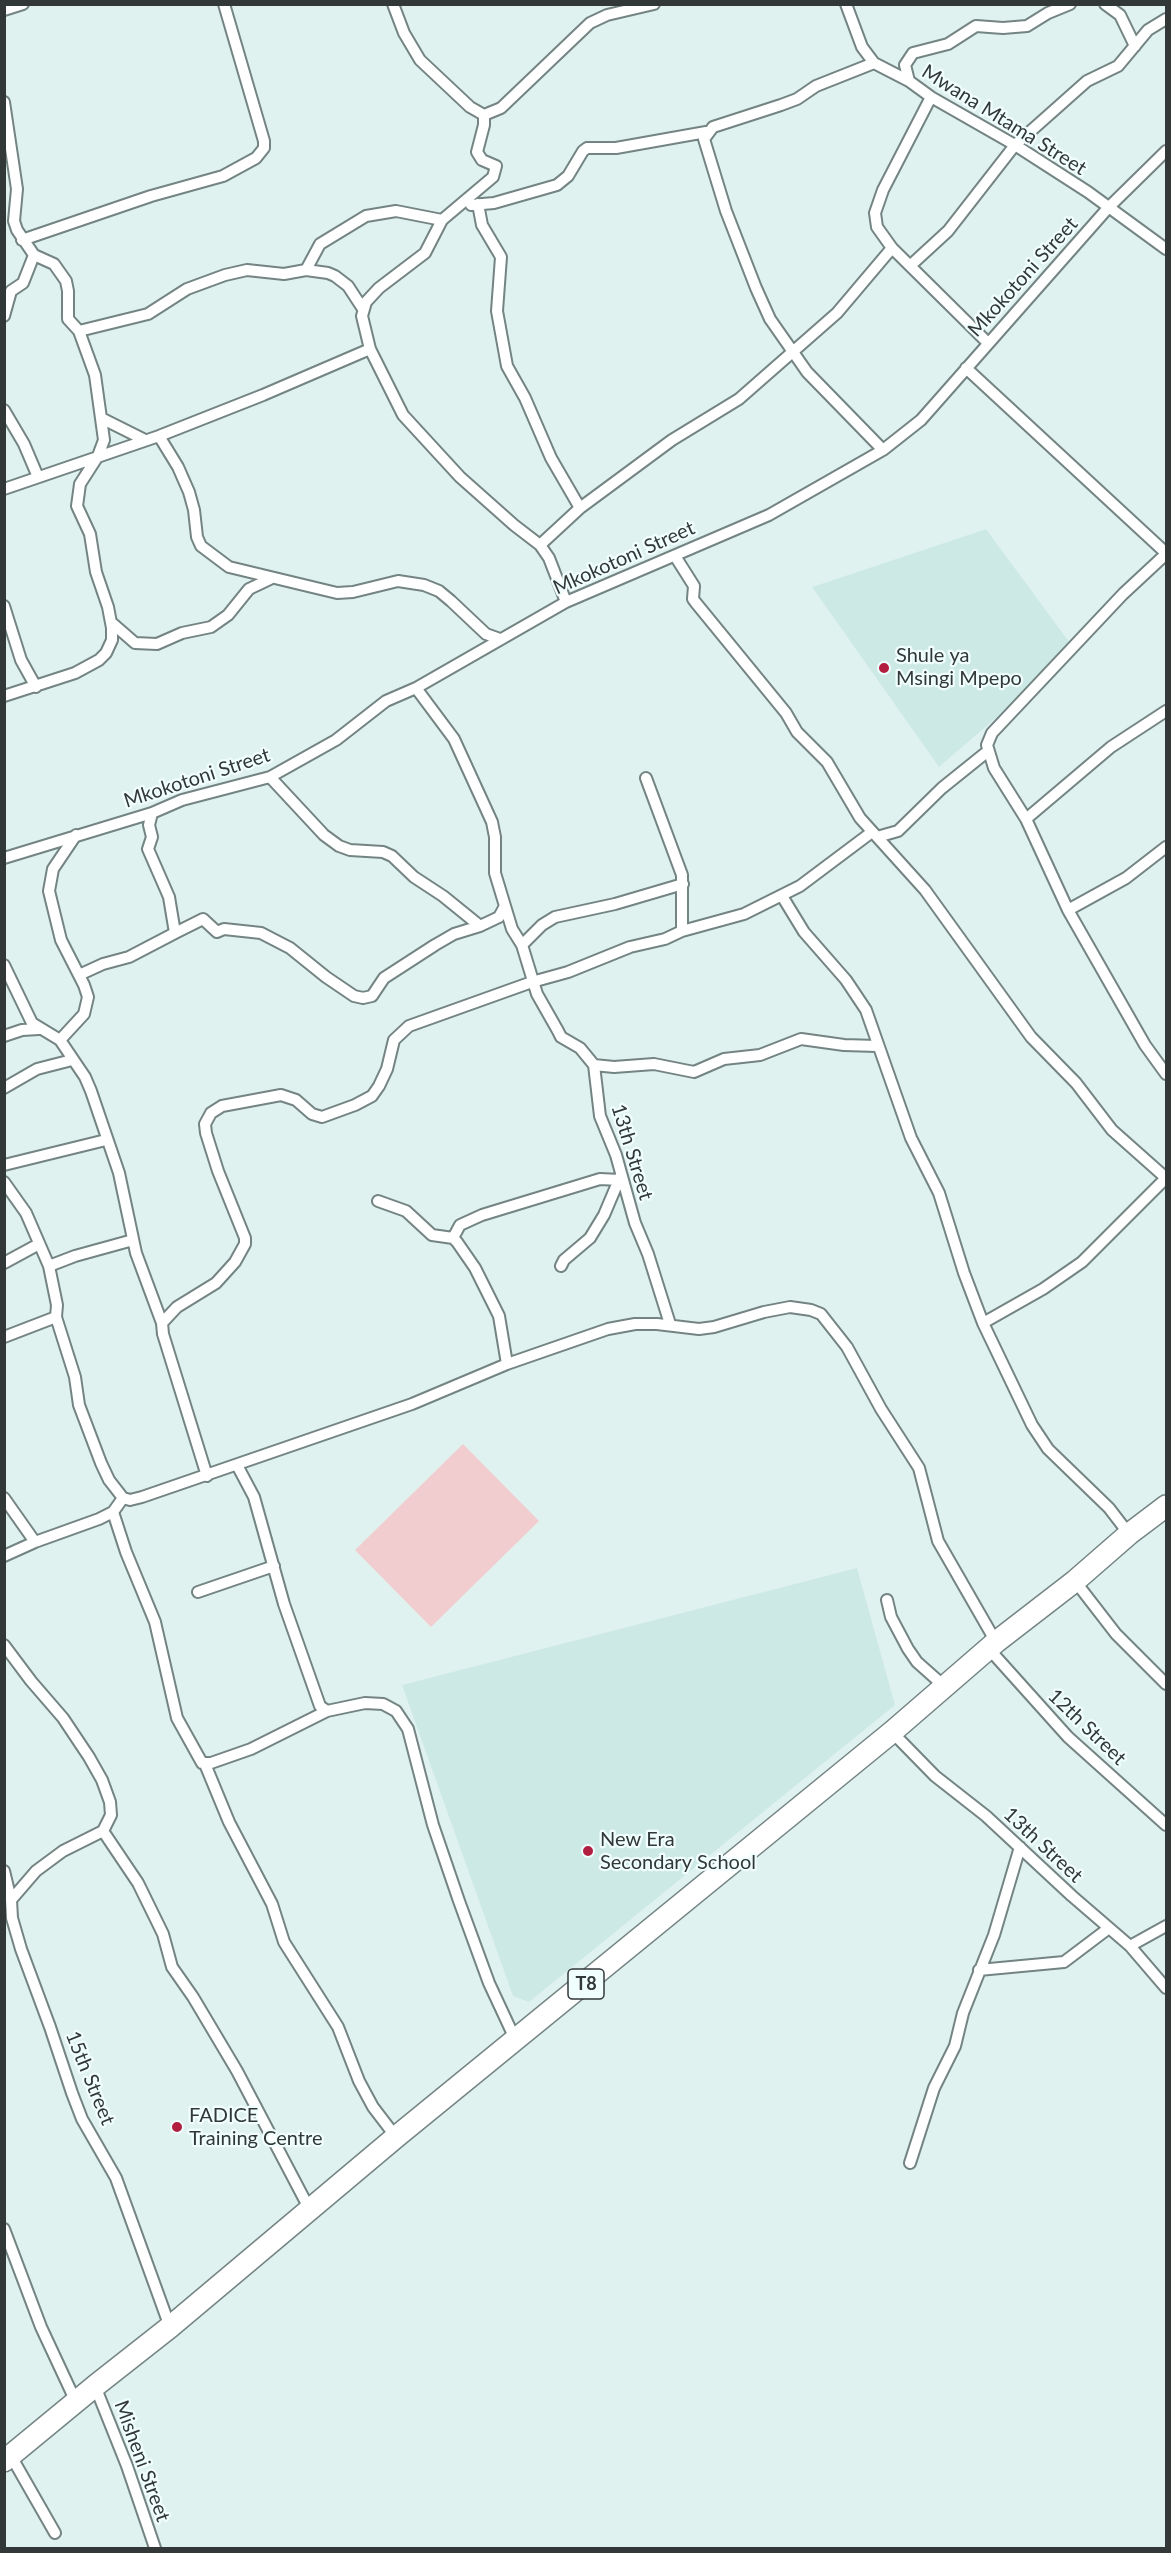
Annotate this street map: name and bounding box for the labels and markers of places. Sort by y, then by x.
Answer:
place label: Shule ya Msingi Mpepo [896,644,1022,691]
marker: Shule ya Msingi Mpepo [877,661,891,675]
place label: New Era Secondary School [600,1828,756,1875]
marker: New Era Secondary School [581,1844,595,1858]
place label: FADICE Training Centre [189,2104,322,2151]
marker: FADICE Training Centre [170,2120,184,2134]

